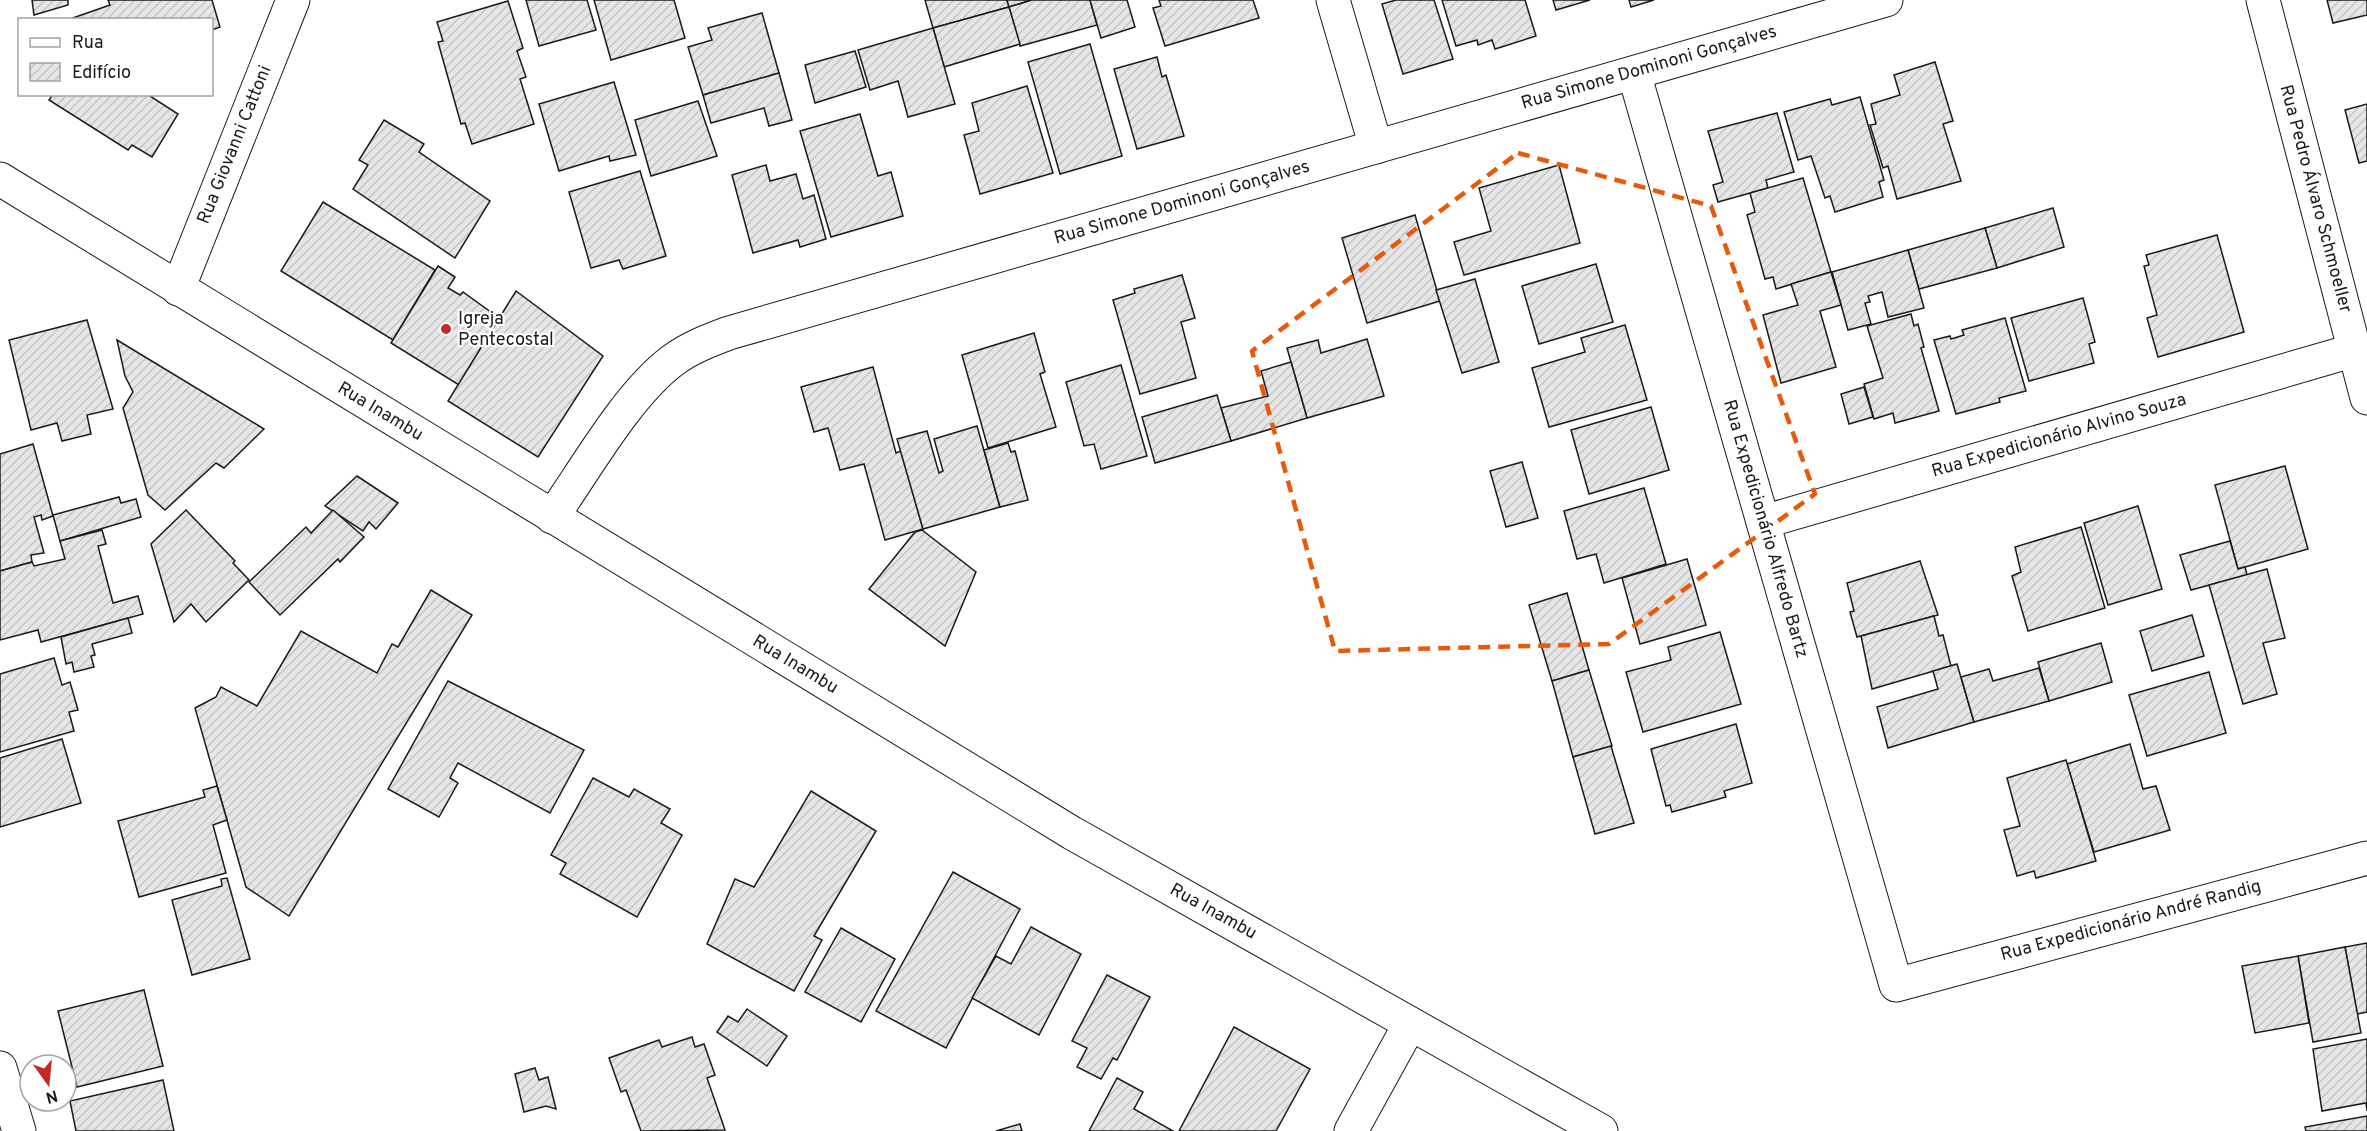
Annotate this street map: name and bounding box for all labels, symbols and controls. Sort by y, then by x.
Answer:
legend [18,18,213,96]
street label: Rua Simone Dominoni Gonçalves [1519,20,1779,116]
text: Rua [72,32,103,55]
text: Edifício [72,62,131,85]
street label: Rua Giovanni Cattoni [193,62,277,228]
street label: Rua Pedro Álvaro Schmoeller [2273,82,2358,316]
street label: Rua Simone Dominoni Gonçalves [1052,155,1312,251]
place label: Igreja Pentecostal [458,308,554,352]
marker: Igreja Pentecostal [439,322,453,336]
street label: Rua Inambu [333,377,427,447]
street label: Rua Expedicionário Alvino Souza [1929,389,2189,483]
street label: Rua Expedicionário Alfredo Bartz [1717,397,1813,661]
street label: Rua Inambu [748,630,842,700]
street label: Rua Expedicionário André Randig [1998,875,2264,967]
street label: Rua Inambu [1165,879,1261,945]
north arrow [18,1053,78,1113]
text: N [43,1084,60,1107]

